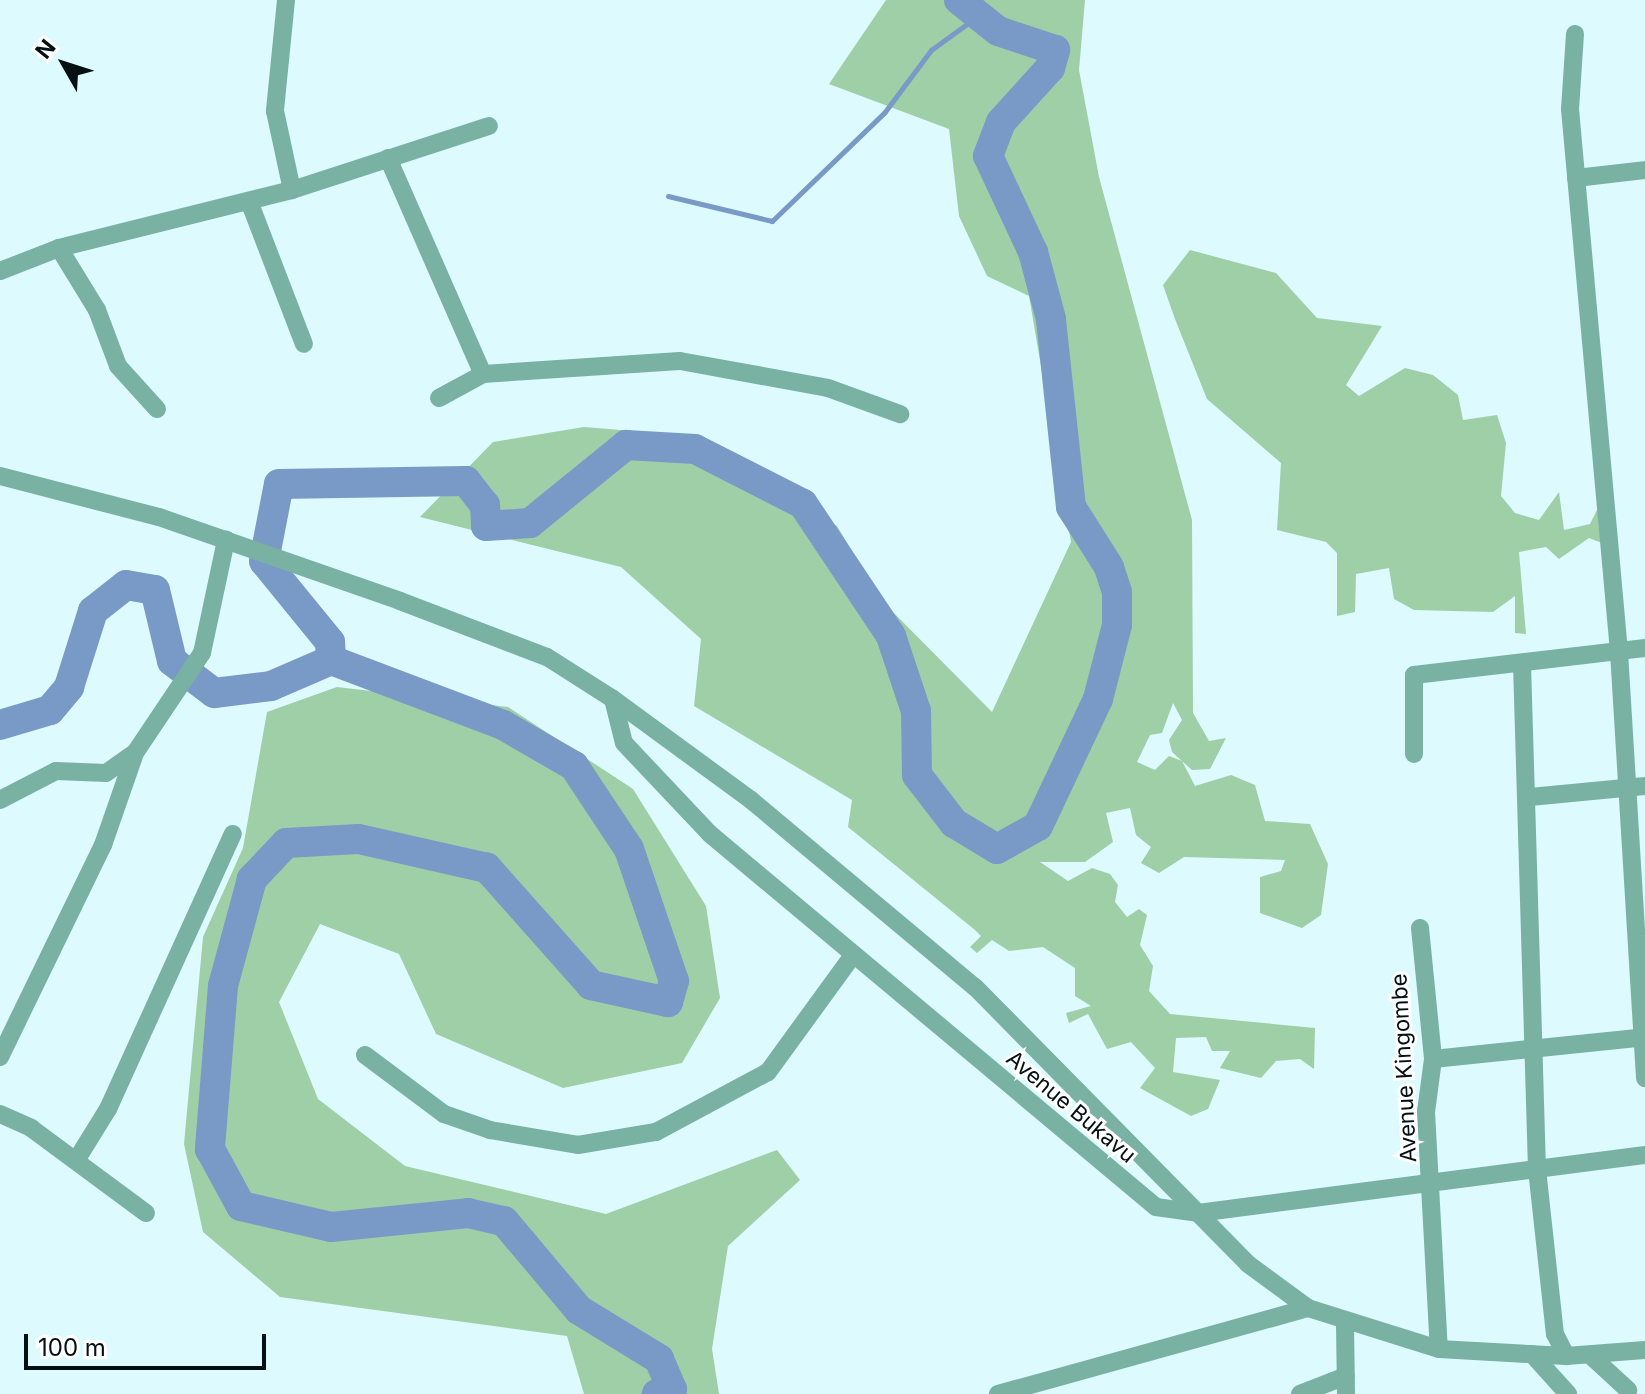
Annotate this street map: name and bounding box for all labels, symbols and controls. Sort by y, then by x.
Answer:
north arrow [24,24,104,104]
text: N [30,34,61,64]
street label: Avenue Kingombe [1386,973,1422,1163]
street label: Avenue Bukavu [1001,1045,1141,1169]
scale bar [28,1318,270,1368]
text: 100 m [38,1333,106,1362]

